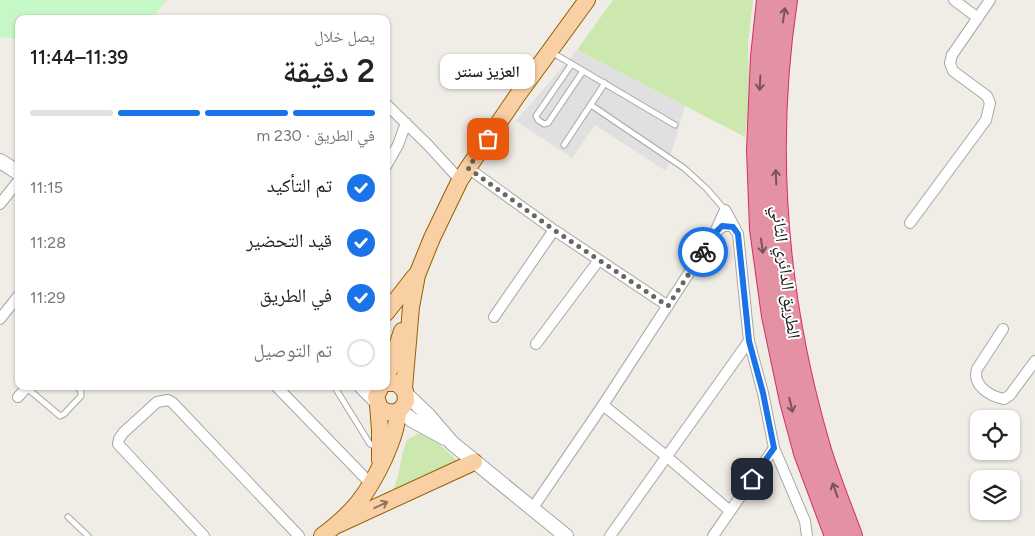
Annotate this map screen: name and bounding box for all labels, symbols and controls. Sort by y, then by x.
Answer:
one-way arrow [780,8,790,24]
text: يصل خلال [314,27,375,46]
text: 11:39–11:44 [30,46,128,69]
text: 2 دقيقة [283,52,375,90]
callout: العزيز سنتر [440,54,536,89]
text: العزيز سنتر [455,62,520,81]
one-way arrow [755,75,764,91]
pin [467,118,509,160]
icon: bag [474,125,502,153]
text: في الطريق · 230 m [256,126,375,145]
one-way arrow [771,169,781,186]
text: تم التأكيد [267,174,332,197]
icon: check [347,174,375,202]
text: 11:15 [30,178,63,197]
street label: الطريق الدائري الثاني [763,204,805,340]
courier [678,227,728,277]
text: قيد التحضير [246,229,332,252]
icon: check [347,229,375,257]
text: 11:28 [30,233,66,252]
one-way arrow [758,237,768,253]
icon: bike [689,238,717,266]
text: في الطريق [259,284,332,307]
icon: check [347,284,375,312]
text: 11:29 [30,288,65,307]
text: تم التوصيل [253,339,332,362]
one-way arrow [787,397,796,413]
map controls [970,410,1020,520]
button: locate [970,410,1020,460]
pin [731,458,773,500]
icon: home [738,465,766,493]
button: layers [970,470,1020,520]
one-way arrow [830,483,839,498]
one-way arrow [373,499,388,509]

